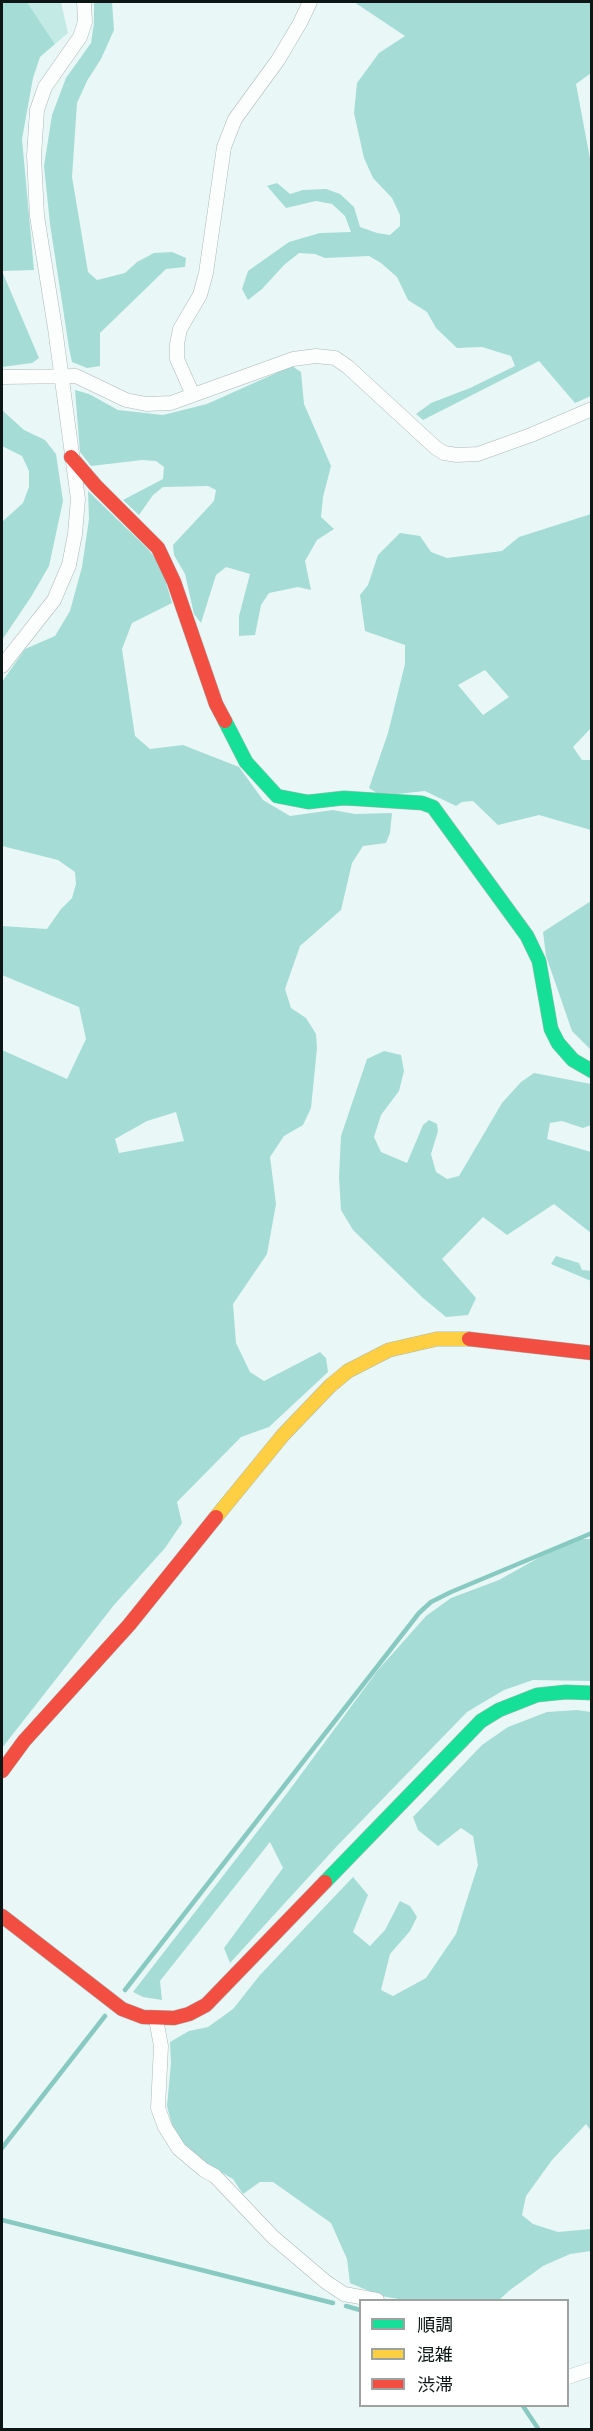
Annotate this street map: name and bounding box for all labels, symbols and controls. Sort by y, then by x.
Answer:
legend [359,2299,569,2407]
text: 順調 [417,2313,453,2338]
text: 混雑 [417,2343,453,2368]
text: 渋滞 [417,2373,453,2398]

